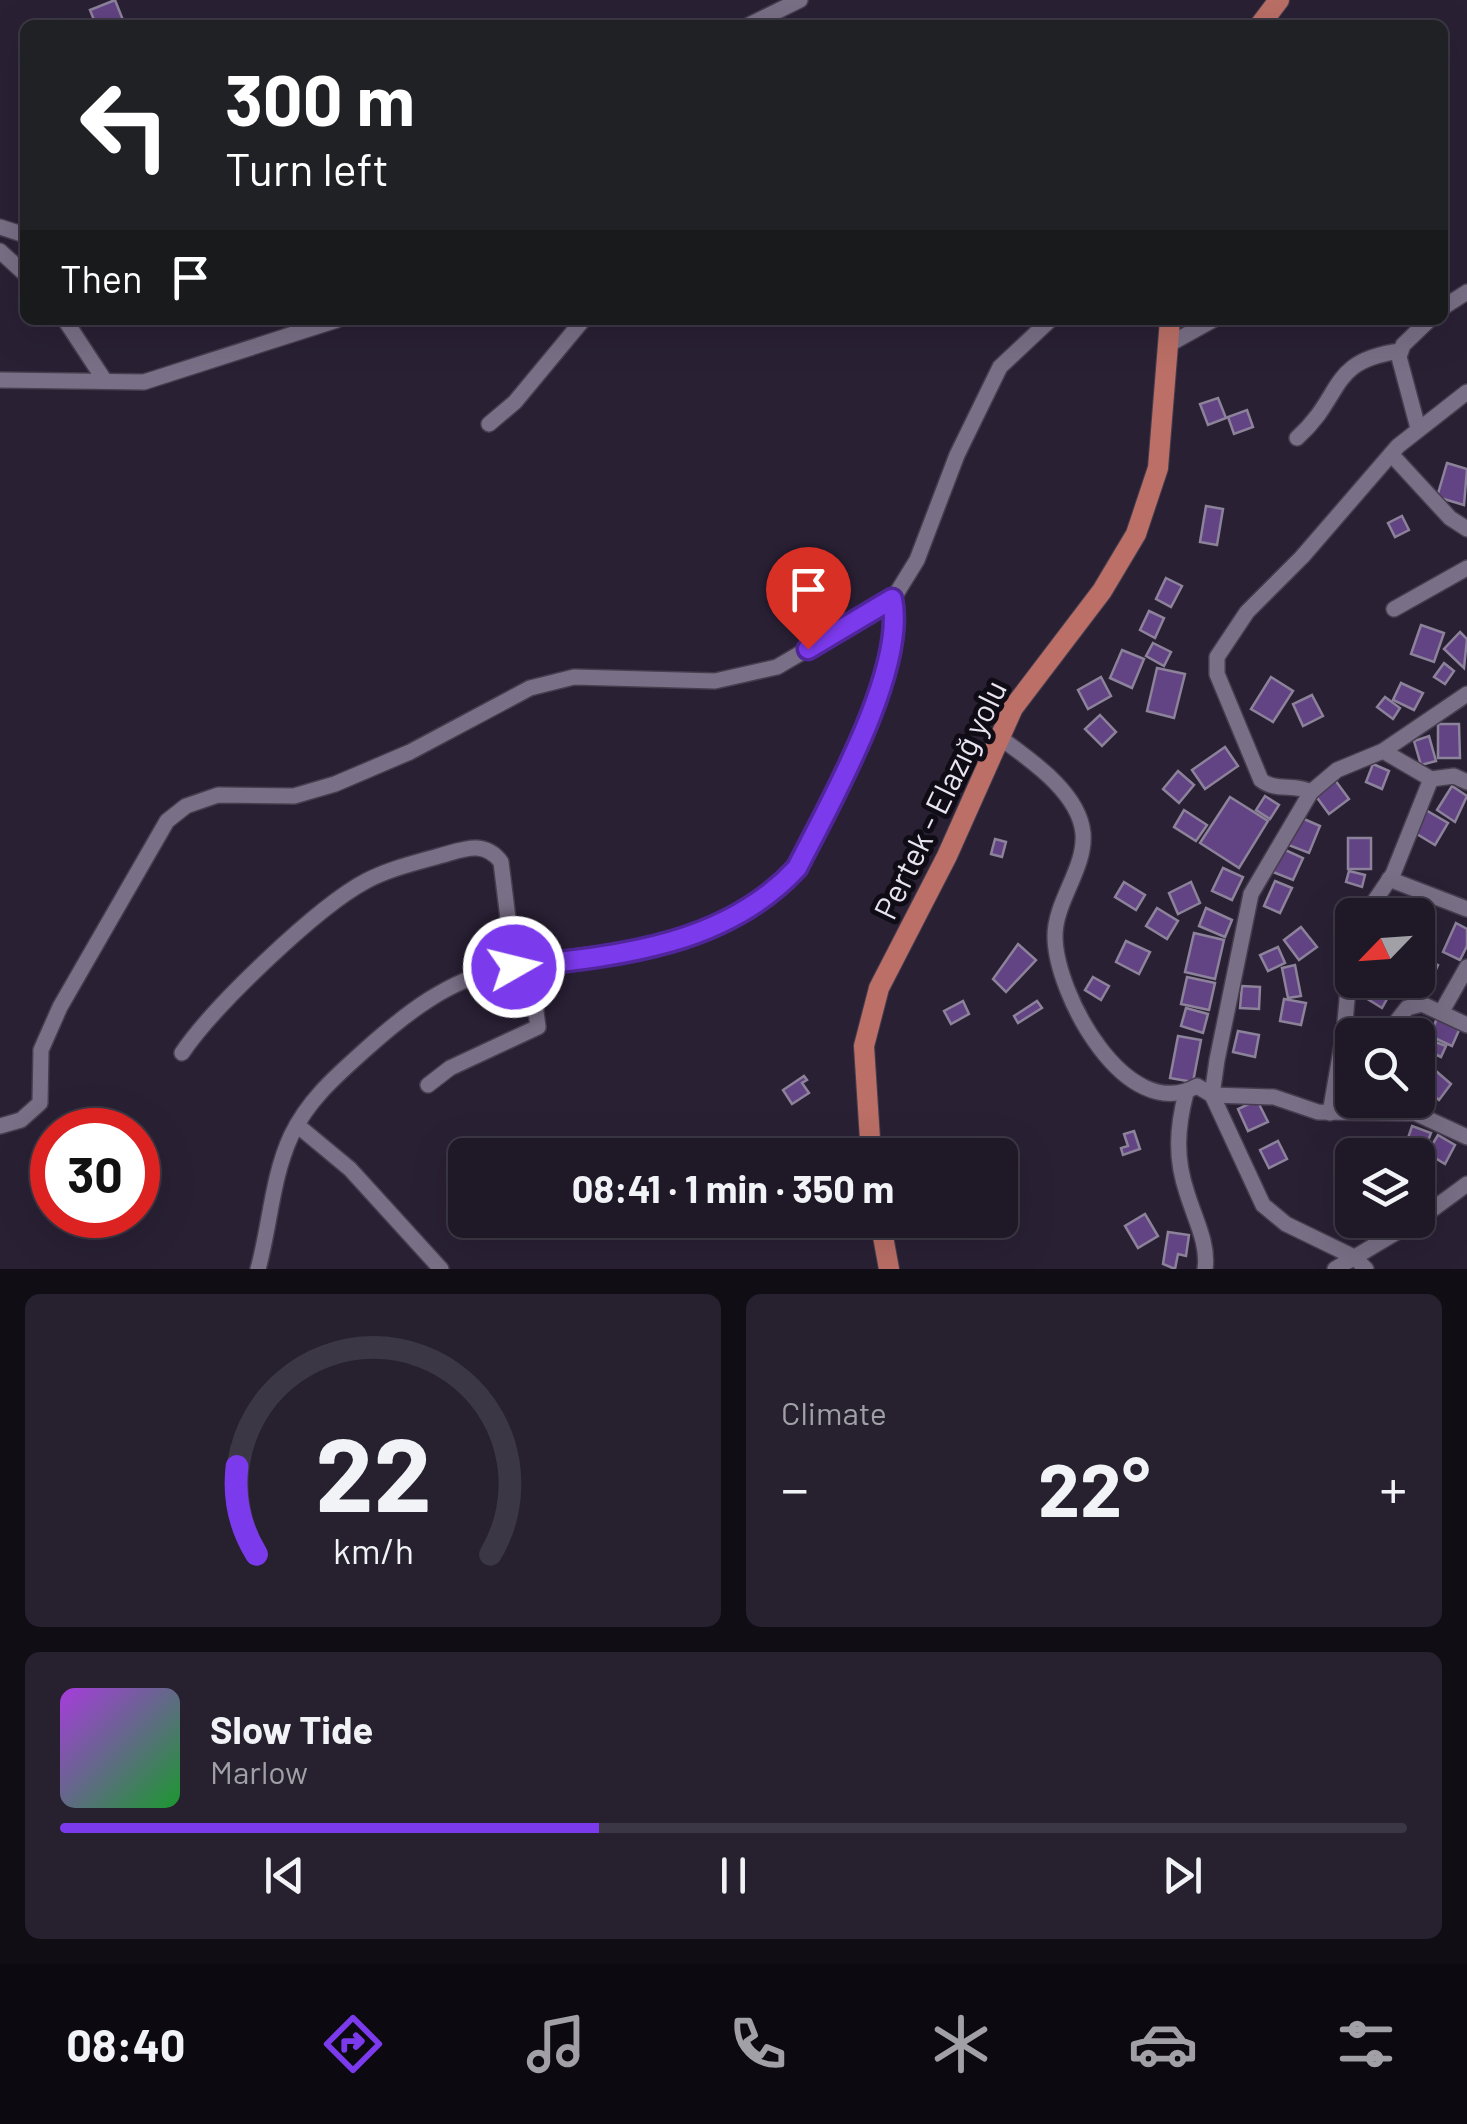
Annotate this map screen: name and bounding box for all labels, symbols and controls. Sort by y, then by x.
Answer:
text: 300 m [225,56,415,140]
icon: left [60,60,190,190]
text: Turn left [225,141,389,195]
icon: arrive [163,250,218,305]
text: Then [60,255,143,301]
pin [766,547,851,650]
icon: arrive [781,562,836,617]
street label: Pertek - Elazığ yolu [865,673,1013,925]
north arrow [1335,898,1435,998]
map controls [1335,898,1435,1238]
position arrow [462,915,566,1019]
button: search [1335,1018,1435,1118]
speed limit sign: 30 [30,1108,160,1238]
button: layers [1335,1138,1435,1238]
text: 08:41 · 1 min · 350 m [572,1165,894,1211]
text: Climate [781,1393,887,1431]
text: 22 [315,1408,431,1533]
text: 22° [1038,1442,1150,1532]
text: − [781,1454,809,1520]
text: + [1379,1454,1407,1520]
text: km/h [333,1528,413,1571]
text: Slow Tide [210,1706,373,1752]
text: Marlow [210,1752,308,1790]
icon: previous [257,1848,312,1903]
icon: pause [706,1848,761,1903]
icon: next [1155,1848,1210,1903]
icon: directions [318,2009,388,2079]
icon: music [521,2009,591,2079]
icon: phone [723,2009,793,2079]
icon: climate [926,2009,996,2079]
icon: car [1128,2009,1198,2079]
icon: filters [1331,2009,1401,2079]
text: 08:40 [66,2017,186,2071]

